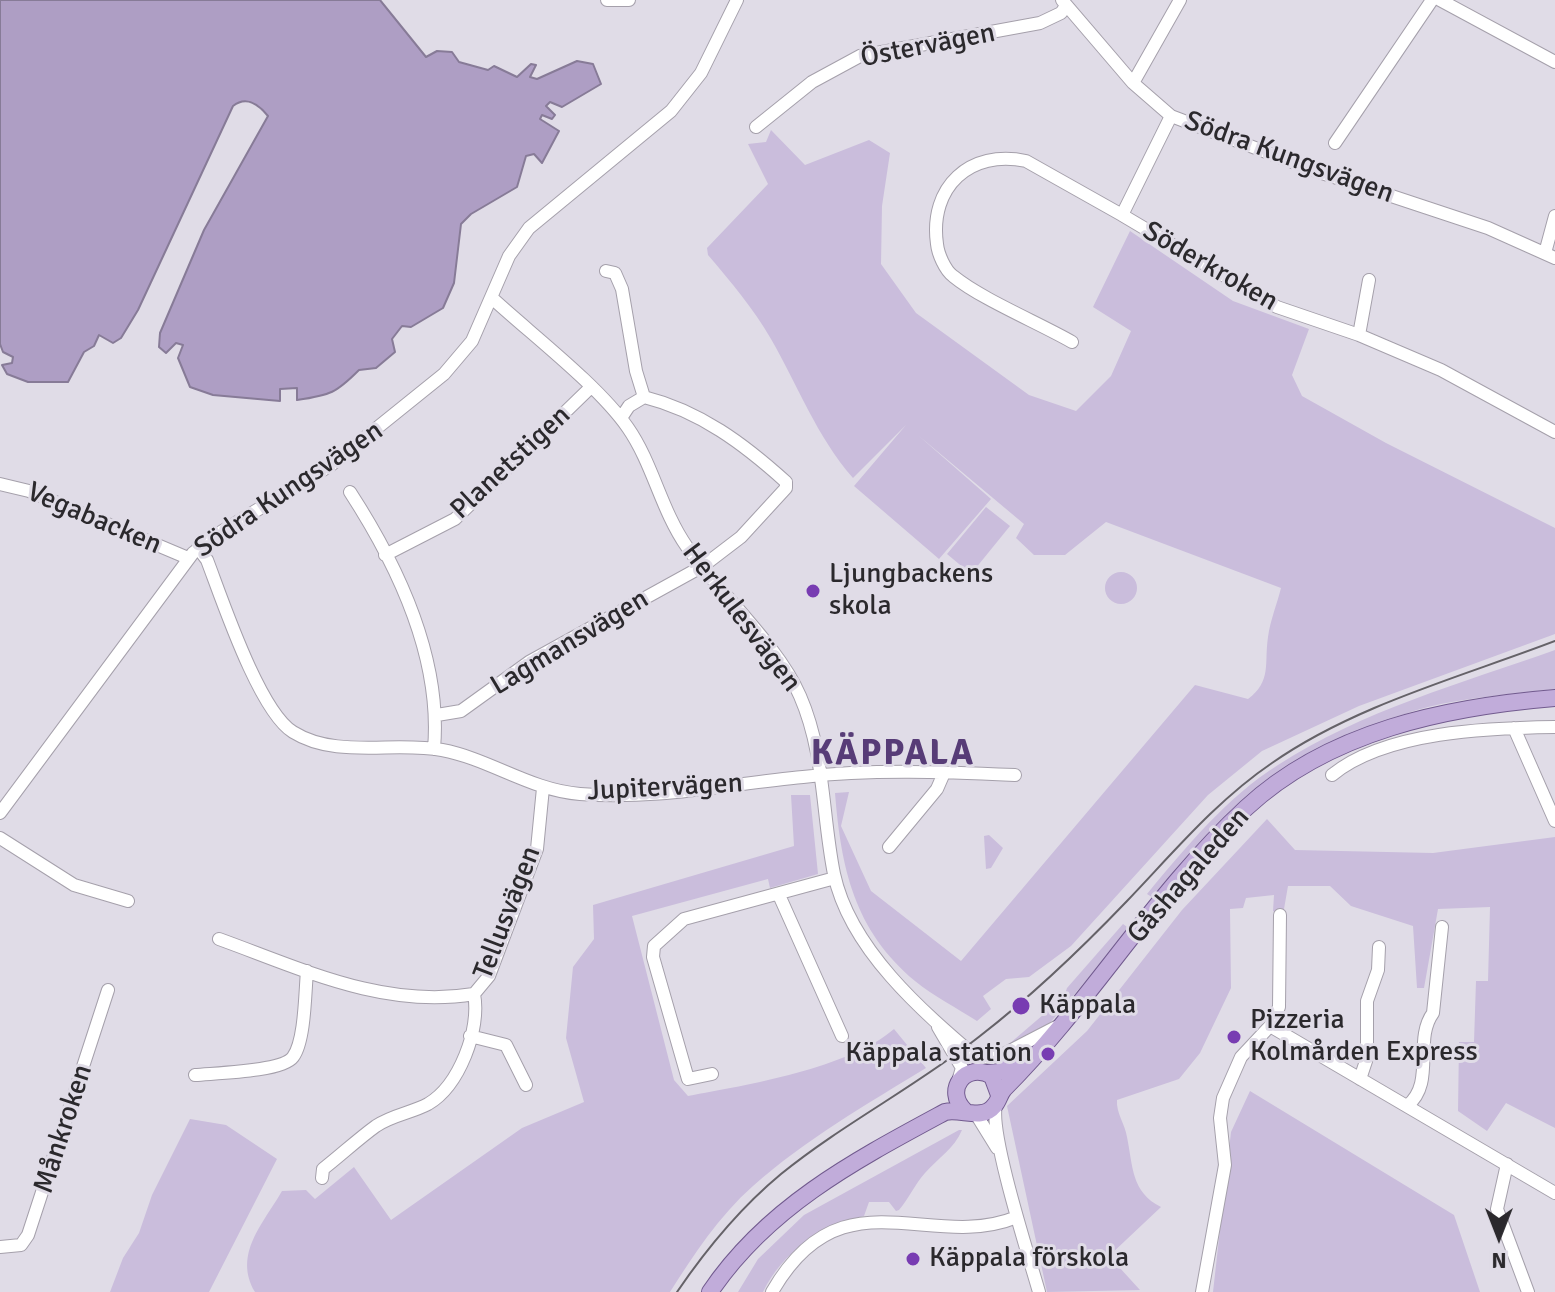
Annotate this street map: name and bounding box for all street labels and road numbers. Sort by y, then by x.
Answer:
street label: Östervägen [858,17,998,75]
street label: Södra Kungsvägen [1180,105,1398,211]
street label: Söderkroken [1136,215,1284,319]
street label: Planetstigen [444,399,578,527]
street label: Södra Kungsvägen [188,415,390,565]
street label: Vegabacken [22,476,166,562]
street label: Herkulesvägen [674,537,808,699]
street label: Lagmansvägen [485,583,655,703]
street label: Jupitervägen [586,767,744,809]
street label: Gåshagaleden [1121,801,1257,951]
street label: Tellusvägen [467,842,549,984]
street label: Månkroken [27,1060,101,1198]

